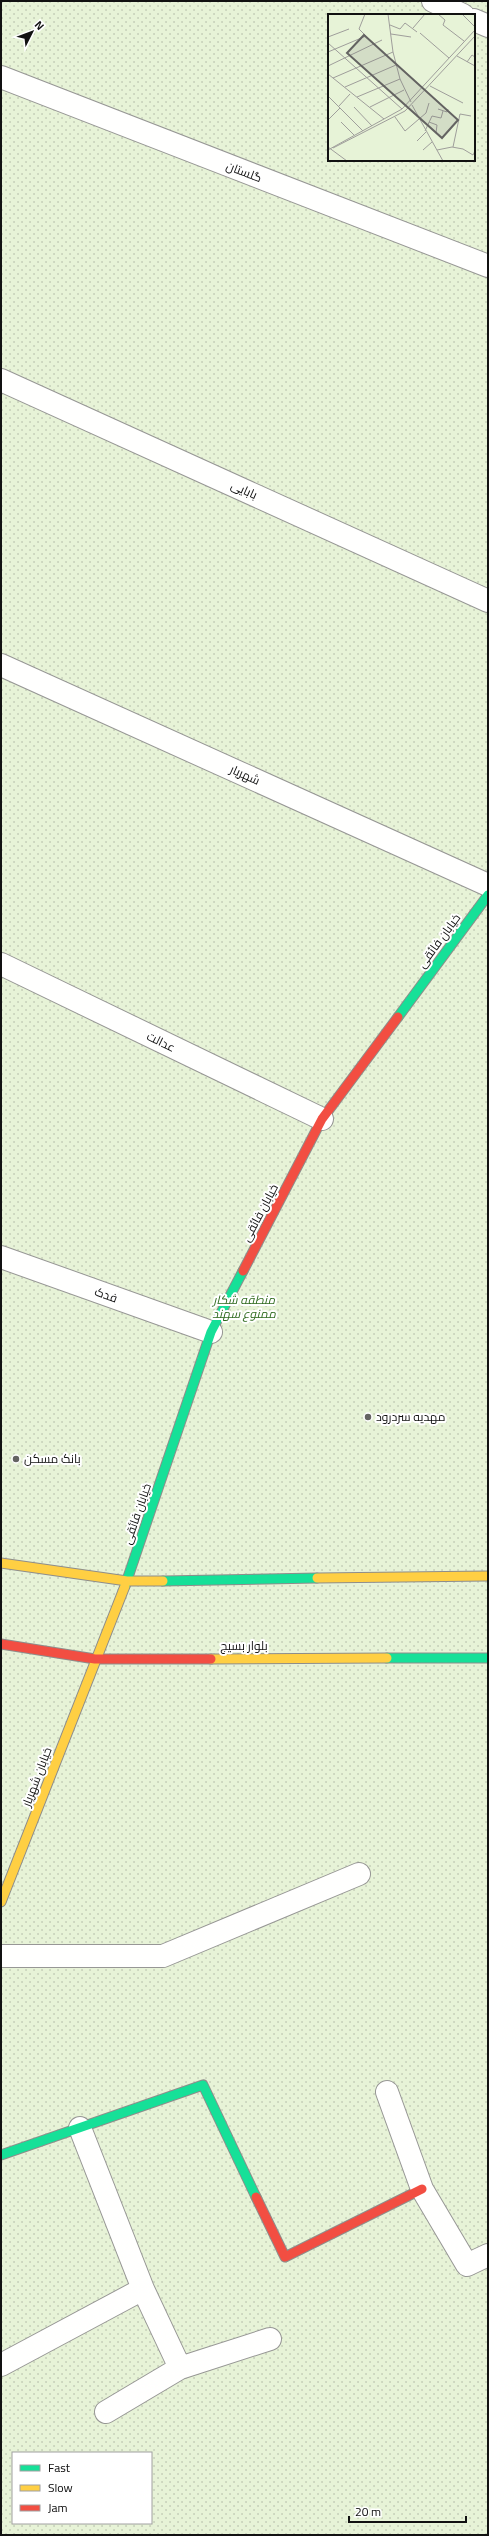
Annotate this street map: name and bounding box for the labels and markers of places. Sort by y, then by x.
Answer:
place label: مهدیه سردرود [376,1405,445,1428]
marker: مهدیه سردرود [363,1412,373,1422]
place label: بانک مسکن [24,1447,81,1470]
marker: بانک مسکن [11,1454,21,1464]

